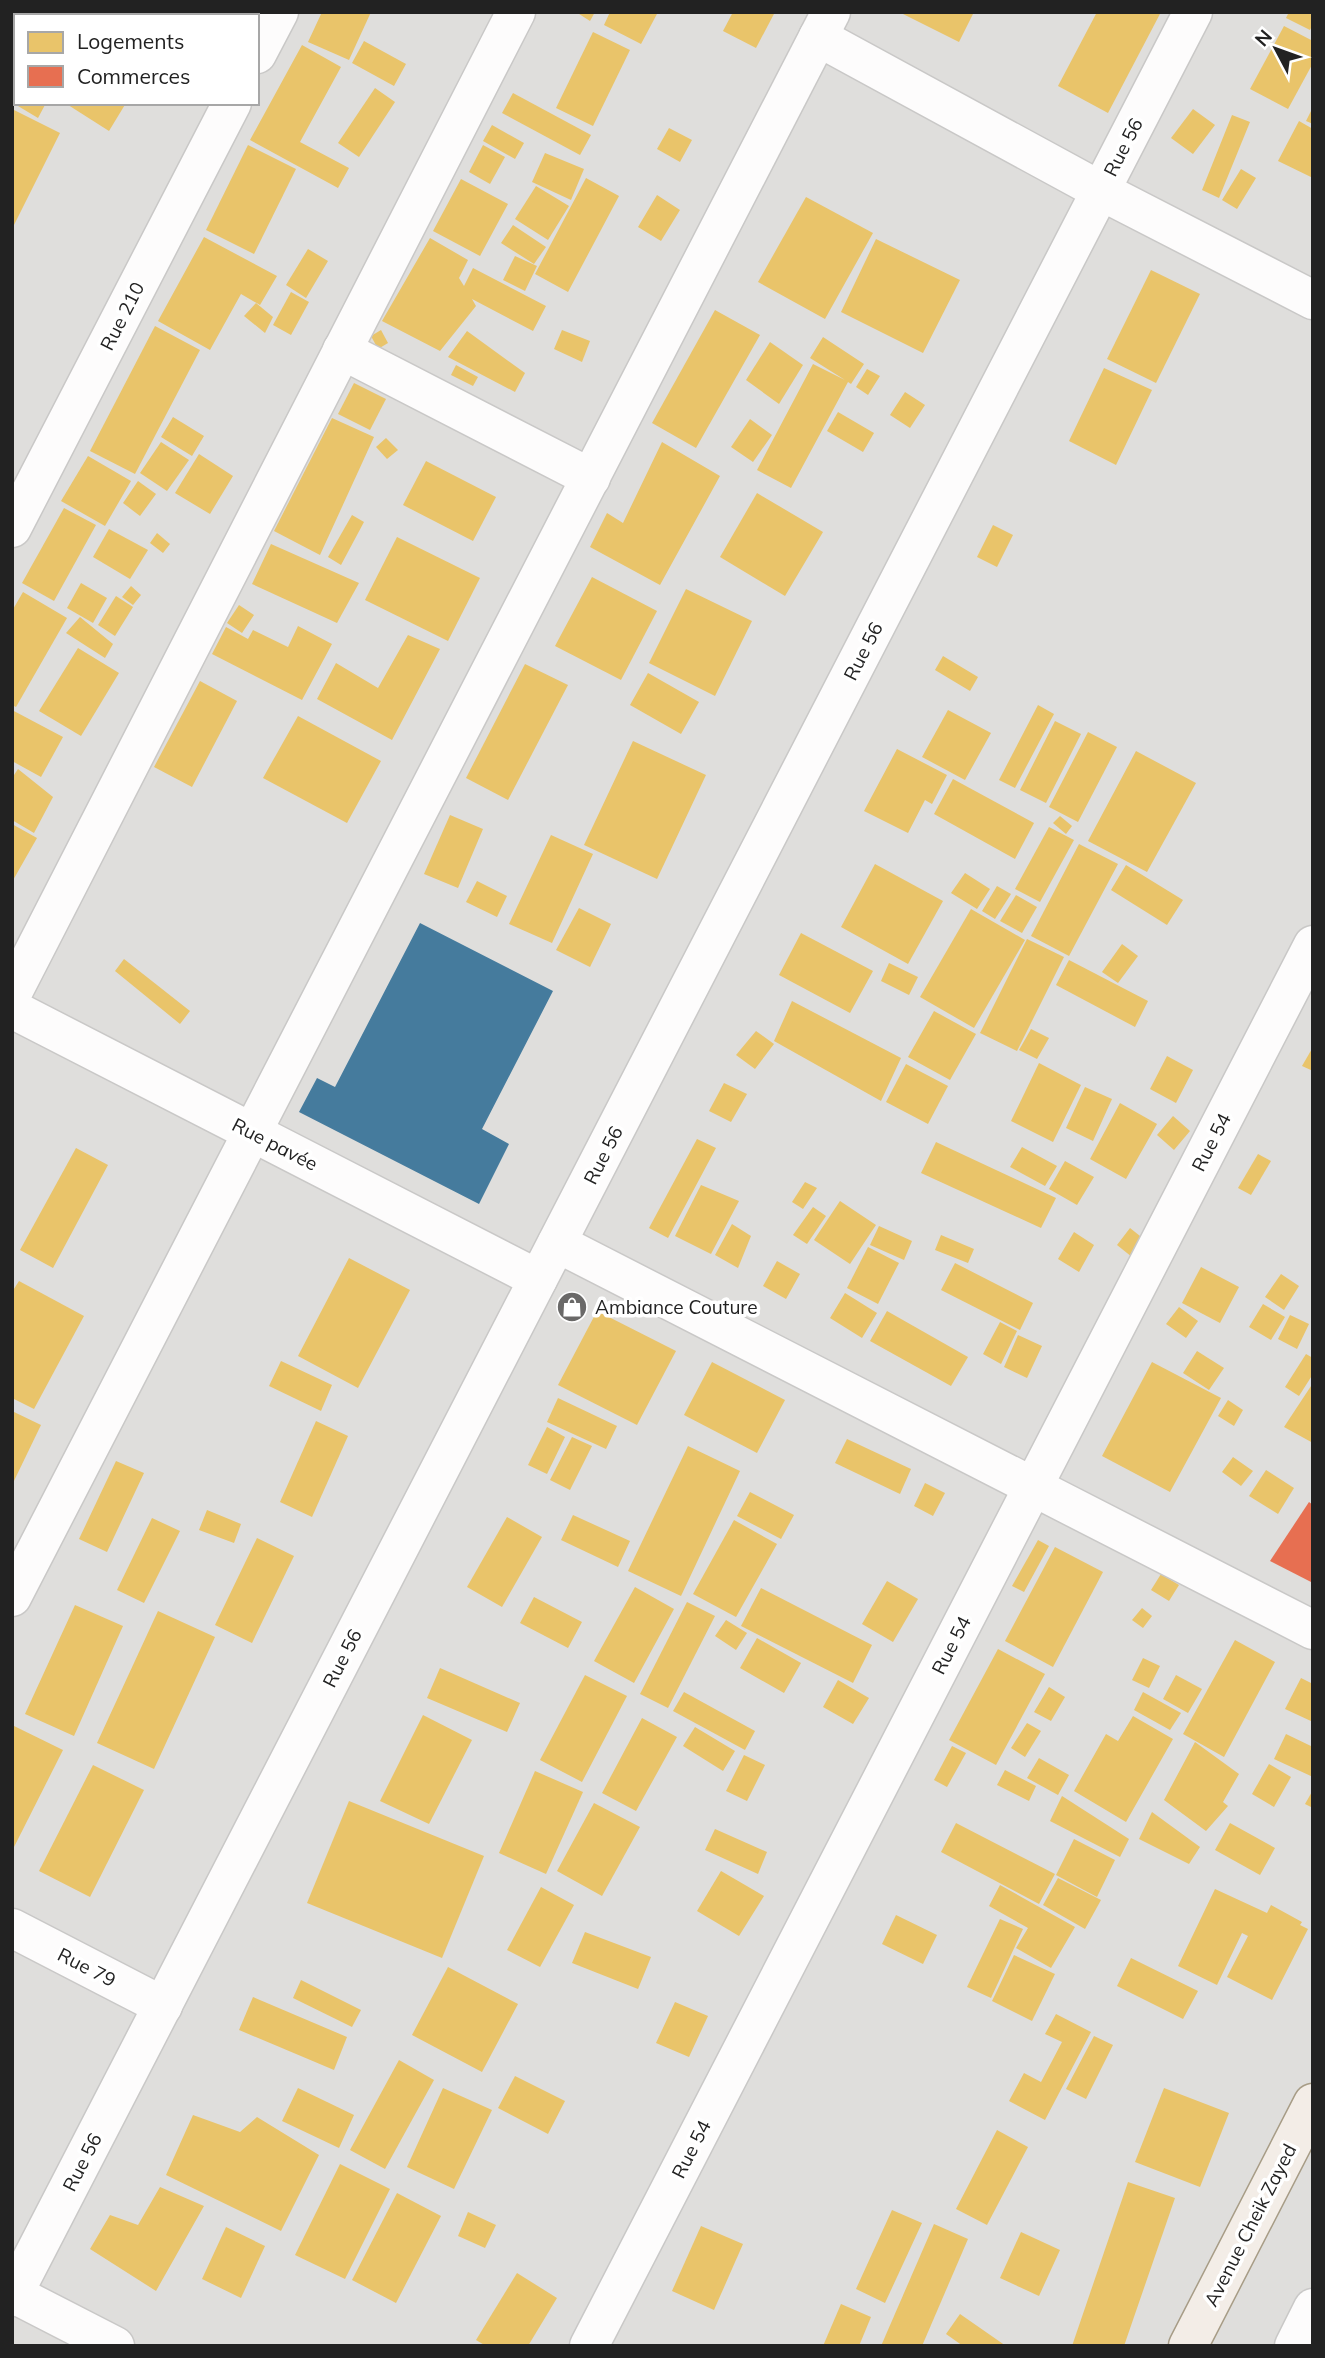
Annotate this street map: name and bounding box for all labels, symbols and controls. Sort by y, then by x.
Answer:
legend [14,14,259,105]
north arrow [1241,14,1311,84]
text: N [1249,25,1277,51]
text: Logements [77,28,184,54]
text: Commerces [77,63,190,89]
street label: Rue 56 [1098,114,1148,180]
street label: Rue 210 [95,278,149,354]
street label: Rue 56 [838,618,888,684]
street label: Rue 54 [1186,1109,1236,1175]
street label: Rue pavée [228,1112,322,1176]
street label: Rue 56 [578,1122,628,1188]
shop icon: Ambiance Couture [555,1290,589,1324]
place label: Ambiance Couture [595,1295,757,1319]
street label: Rue 54 [926,1612,976,1678]
street label: Rue 56 [317,1625,367,1691]
street label: Rue 79 [54,1942,120,1992]
street label: Rue 54 [666,2116,716,2182]
street label: Rue 56 [57,2129,107,2195]
street label: Avenue Cheik Zayed [1199,2140,1301,2310]

